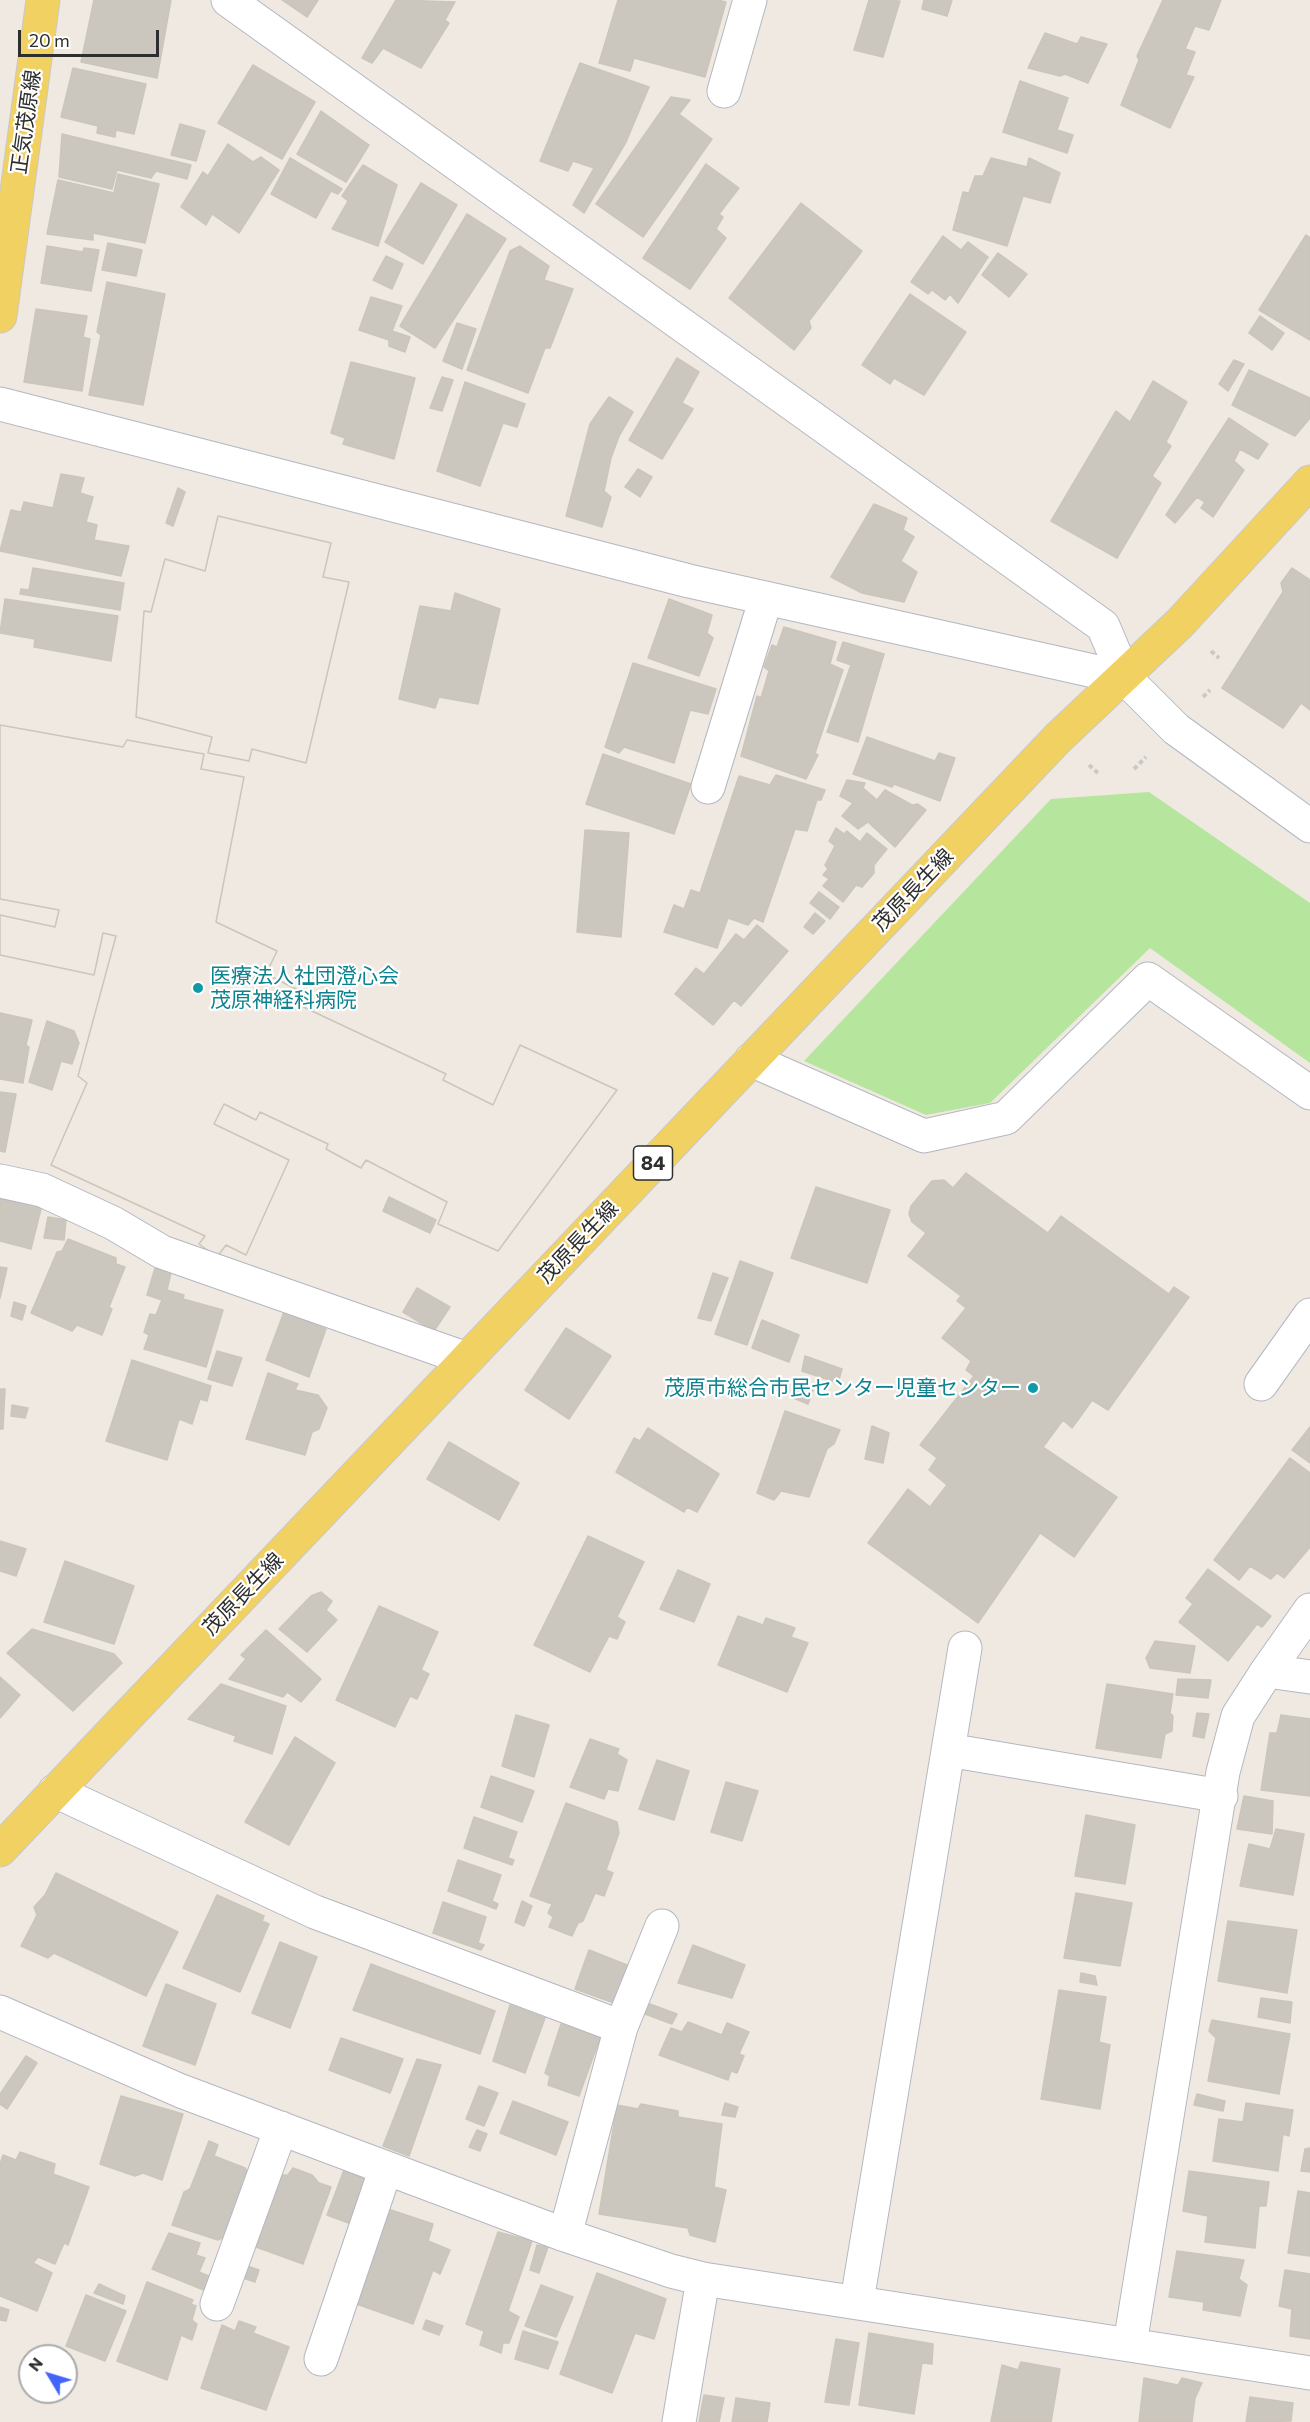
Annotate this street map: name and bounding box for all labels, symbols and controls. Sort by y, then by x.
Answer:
scale bar [21,18,162,56]
text: 20 m [29,29,70,51]
street label: 正気茂原線 [6,68,46,176]
street label: 茂原長生線 [867,843,959,937]
place label: 医療法人社団澄心会 茂原神経科病院 [210,963,399,1013]
marker: 医療法人社団澄心会 茂原神経科病院 [191,981,205,995]
road number: 84 [634,1146,672,1180]
street label: 茂原長生線 [532,1195,624,1289]
place label: 茂原市総合市民センター児童センター [664,1375,1021,1401]
marker: 茂原市総合市民センター児童センター [1026,1381,1040,1395]
street label: 茂原長生線 [197,1547,289,1641]
north arrow [18,2344,78,2404]
text: N [24,2353,46,2374]

